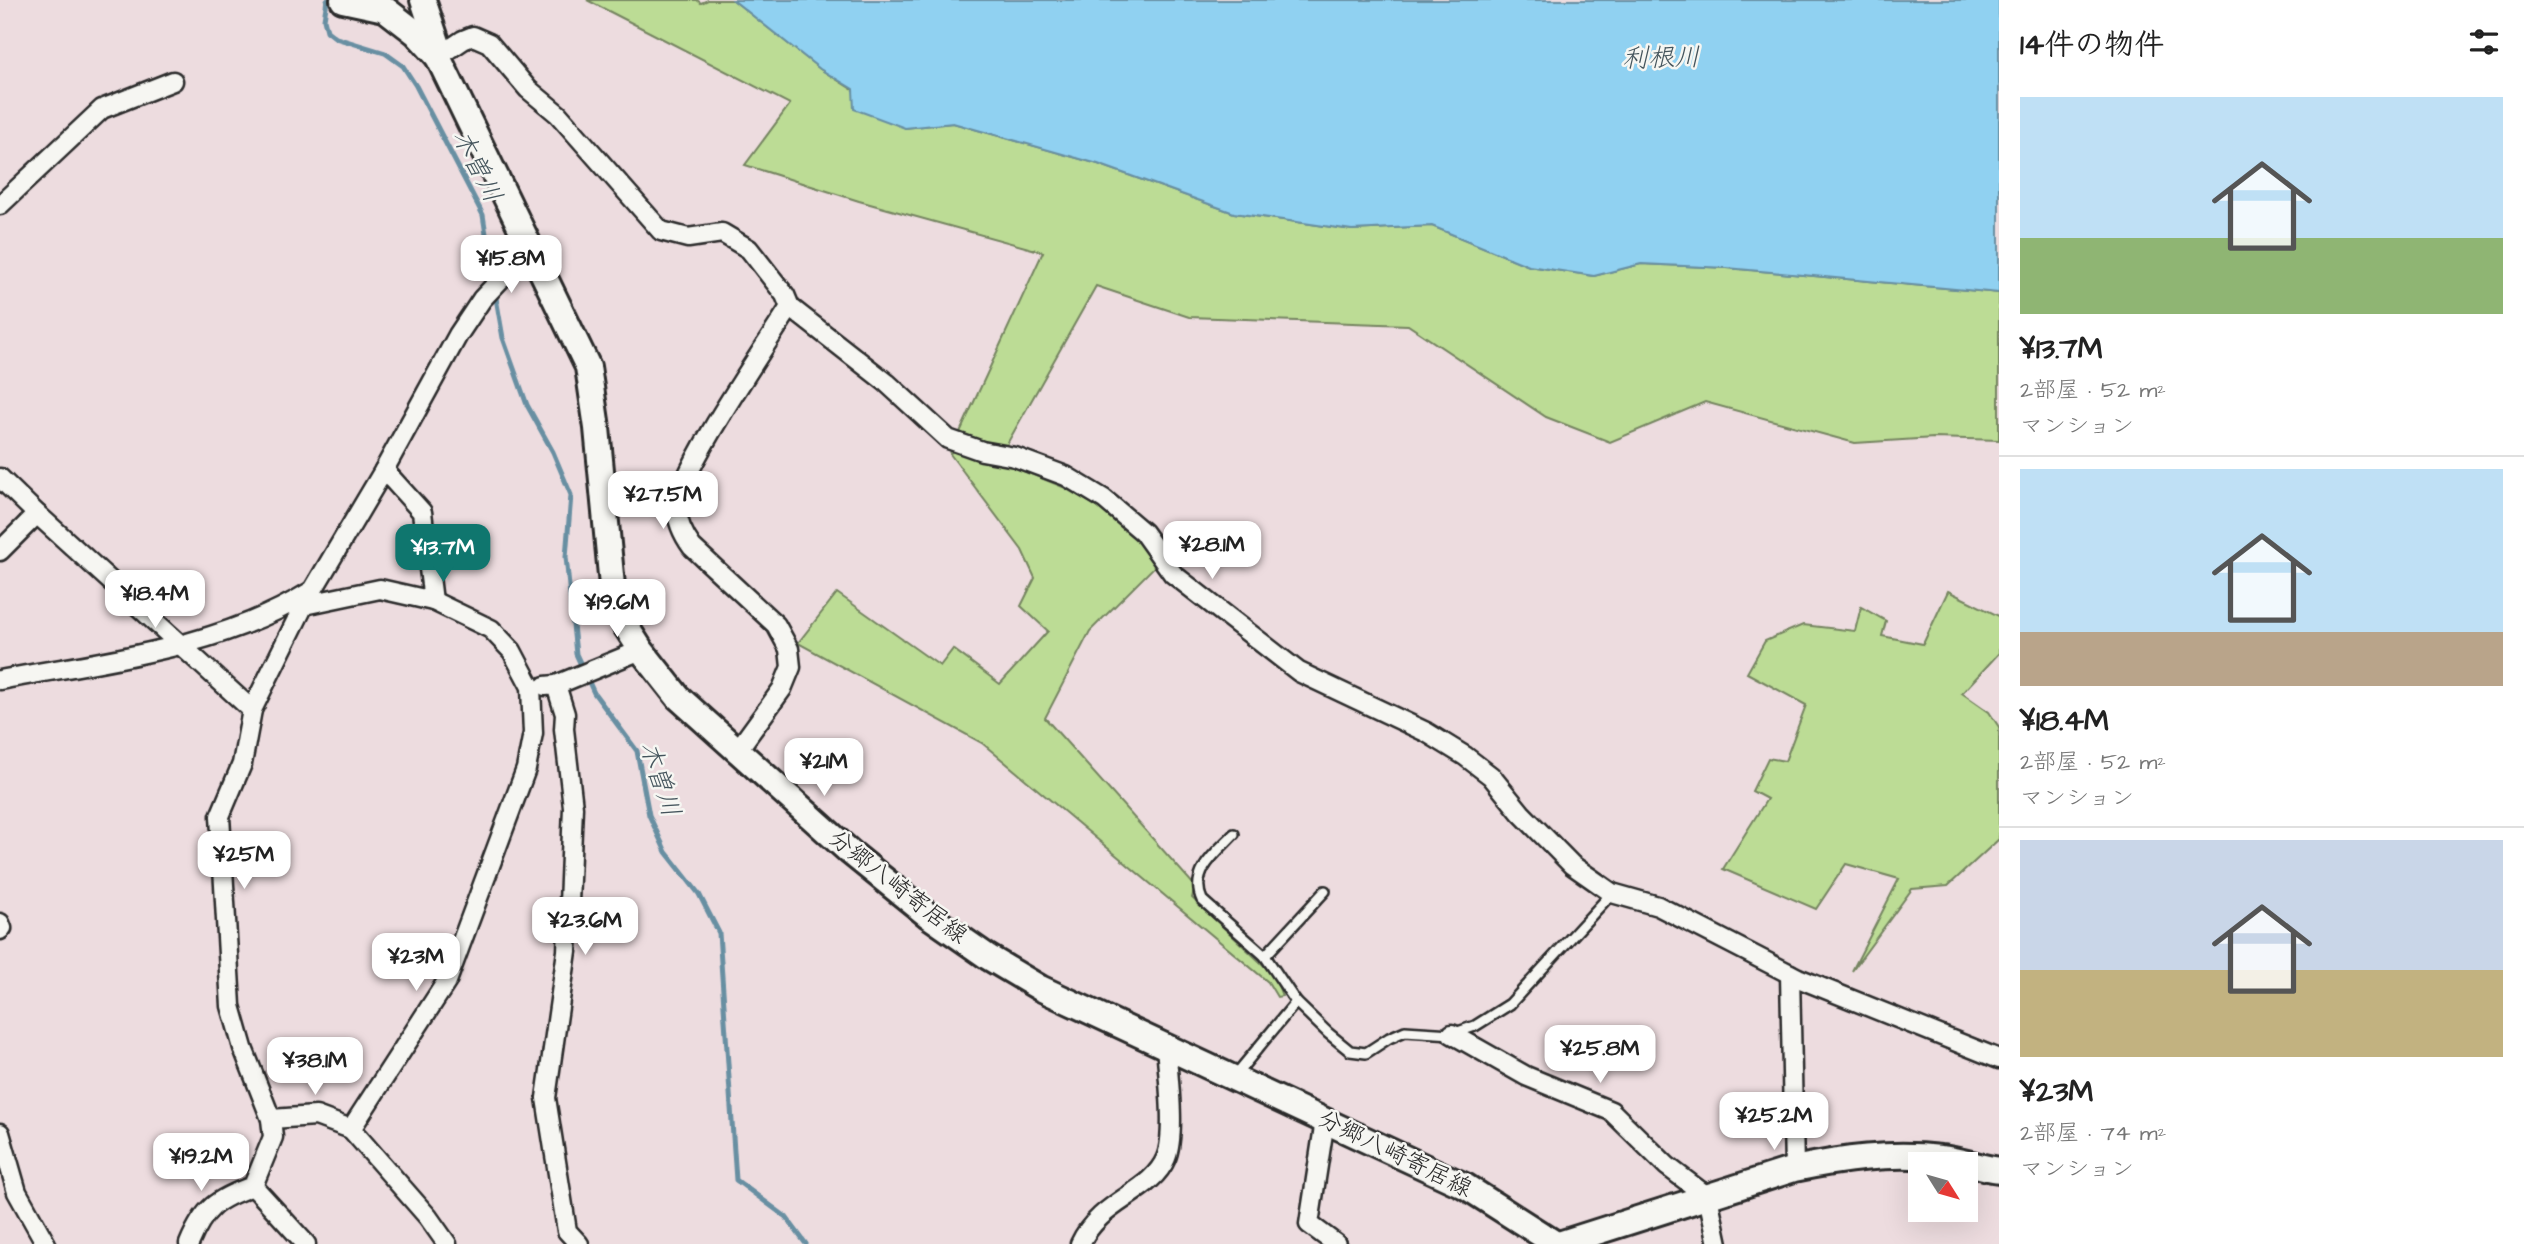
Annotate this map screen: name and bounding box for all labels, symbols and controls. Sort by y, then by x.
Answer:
icon: filters [2465,23,2503,61]
text: 14件の物件 [2020,24,2164,66]
water label: 利根川 [1622,39,1700,77]
water label: 木曽川 [443,123,511,209]
icon: home [2199,143,2325,269]
pin: ¥15.8M [454,236,568,295]
text: ¥15.8M [477,242,545,274]
text: ¥13.7M [2020,328,2103,370]
text: 2部屋 · 52 m² [2020,374,2166,406]
text: マンション [2020,410,2134,442]
pin: ¥27.5M [606,472,720,531]
text: ¥27.5M [624,478,702,510]
icon: home [2199,515,2325,641]
pin: ¥28.1M [1155,522,1269,581]
pin: ¥13.7M [386,524,500,584]
text: ¥28.1M [1179,528,1245,560]
text: ¥13.7M [411,531,475,563]
pin: ¥18.4M [98,570,212,630]
text: ¥18.4M [121,577,189,609]
pin: ¥19.6M [560,580,674,639]
text: ¥19.6M [584,586,650,618]
text: ¥18.4M [2020,700,2109,742]
water label: 木曽川 [631,736,689,822]
pin: ¥21M [783,738,865,798]
text: ¥21M [800,745,848,777]
text: 2部屋 · 52 m² [2020,746,2166,778]
text: マンション [2020,782,2134,814]
street label: 分郷八崎寄居線 [821,822,975,952]
pin: ¥25M [203,832,285,891]
text: ¥25M [214,838,274,870]
icon: home [2199,886,2325,1012]
pin: ¥23.6M [528,898,642,957]
text: ¥23.6M [548,904,622,936]
pin: ¥23M [375,934,457,993]
text: ¥23M [388,940,444,972]
pin: ¥25.8M [1543,1026,1657,1085]
text: ¥25.8M [1561,1032,1639,1064]
pin: ¥38.1M [258,1038,372,1097]
text: ¥38.1M [283,1044,347,1076]
text: ¥23M [2020,1071,2093,1113]
pin: ¥25.2M [1717,1092,1831,1152]
text: ¥25.2M [1735,1099,1813,1131]
street label: 分郷八崎寄居線 [1312,1102,1478,1206]
text: 2部屋 · 74 m² [2020,1117,2166,1149]
pin: ¥19.2M [144,1134,258,1193]
text: ¥19.2M [169,1140,233,1172]
north arrow [1908,1152,1978,1222]
map controls [1908,1152,1978,1222]
text: マンション [2020,1153,2134,1185]

